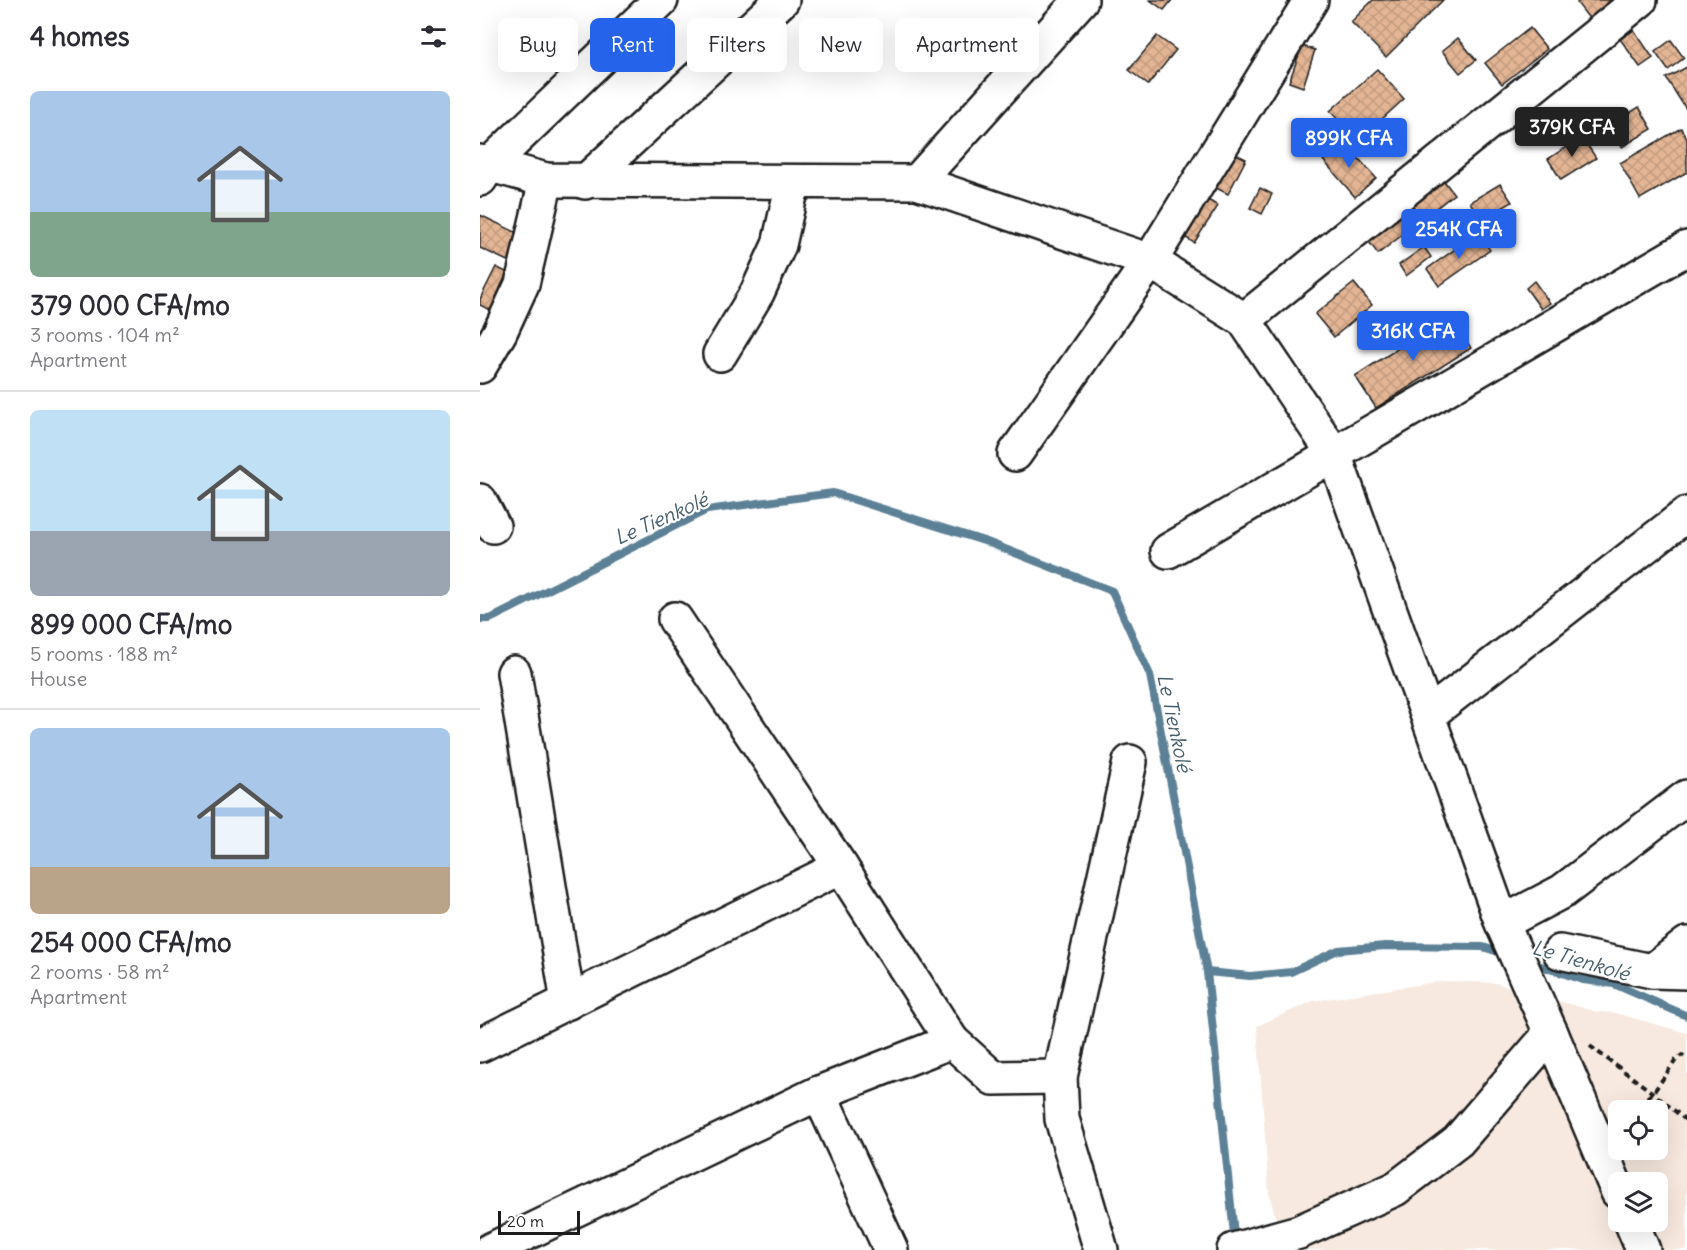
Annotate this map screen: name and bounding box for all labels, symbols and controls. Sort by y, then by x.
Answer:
chip: Buy [498,18,578,72]
chip: Rent [590,18,675,72]
chip: Filters [687,18,787,72]
chip: New [799,18,883,72]
chip: Apartment [895,18,1039,72]
text: 4 homes [30,20,129,53]
icon: filters [417,20,450,53]
pin: 379K CFA [1510,107,1634,158]
text: 379K CFA [1529,114,1615,139]
pin: 899K CFA [1287,118,1411,169]
text: 899K CFA [1305,125,1393,150]
icon: home [186,130,294,238]
pin: 254K CFA [1397,209,1521,260]
text: 254K CFA [1415,216,1503,241]
text: 379 000 CFA/mo [30,289,230,322]
pin: 316K CFA [1351,311,1475,362]
text: 316K CFA [1371,318,1455,343]
text: 3 rooms · 104 m² [30,322,180,347]
text: Apartment [30,347,127,372]
icon: home [186,449,294,557]
water label: Le Tienkolé [610,486,713,550]
text: 899 000 CFA/mo [30,608,232,641]
text: 5 rooms · 188 m² [30,641,178,666]
text: House [30,666,87,691]
water label: Le Tienkolé [1152,672,1198,776]
icon: home [186,767,294,875]
text: 254 000 CFA/mo [30,926,232,959]
water label: Le Tienkolé [1530,934,1634,986]
text: 2 rooms · 58 m² [30,959,170,984]
text: Apartment [30,984,127,1009]
map controls [1608,1100,1668,1232]
button: locate [1608,1100,1668,1160]
button: layers [1608,1172,1668,1232]
scale bar [498,1208,580,1236]
text: 20 m [507,1211,544,1231]

